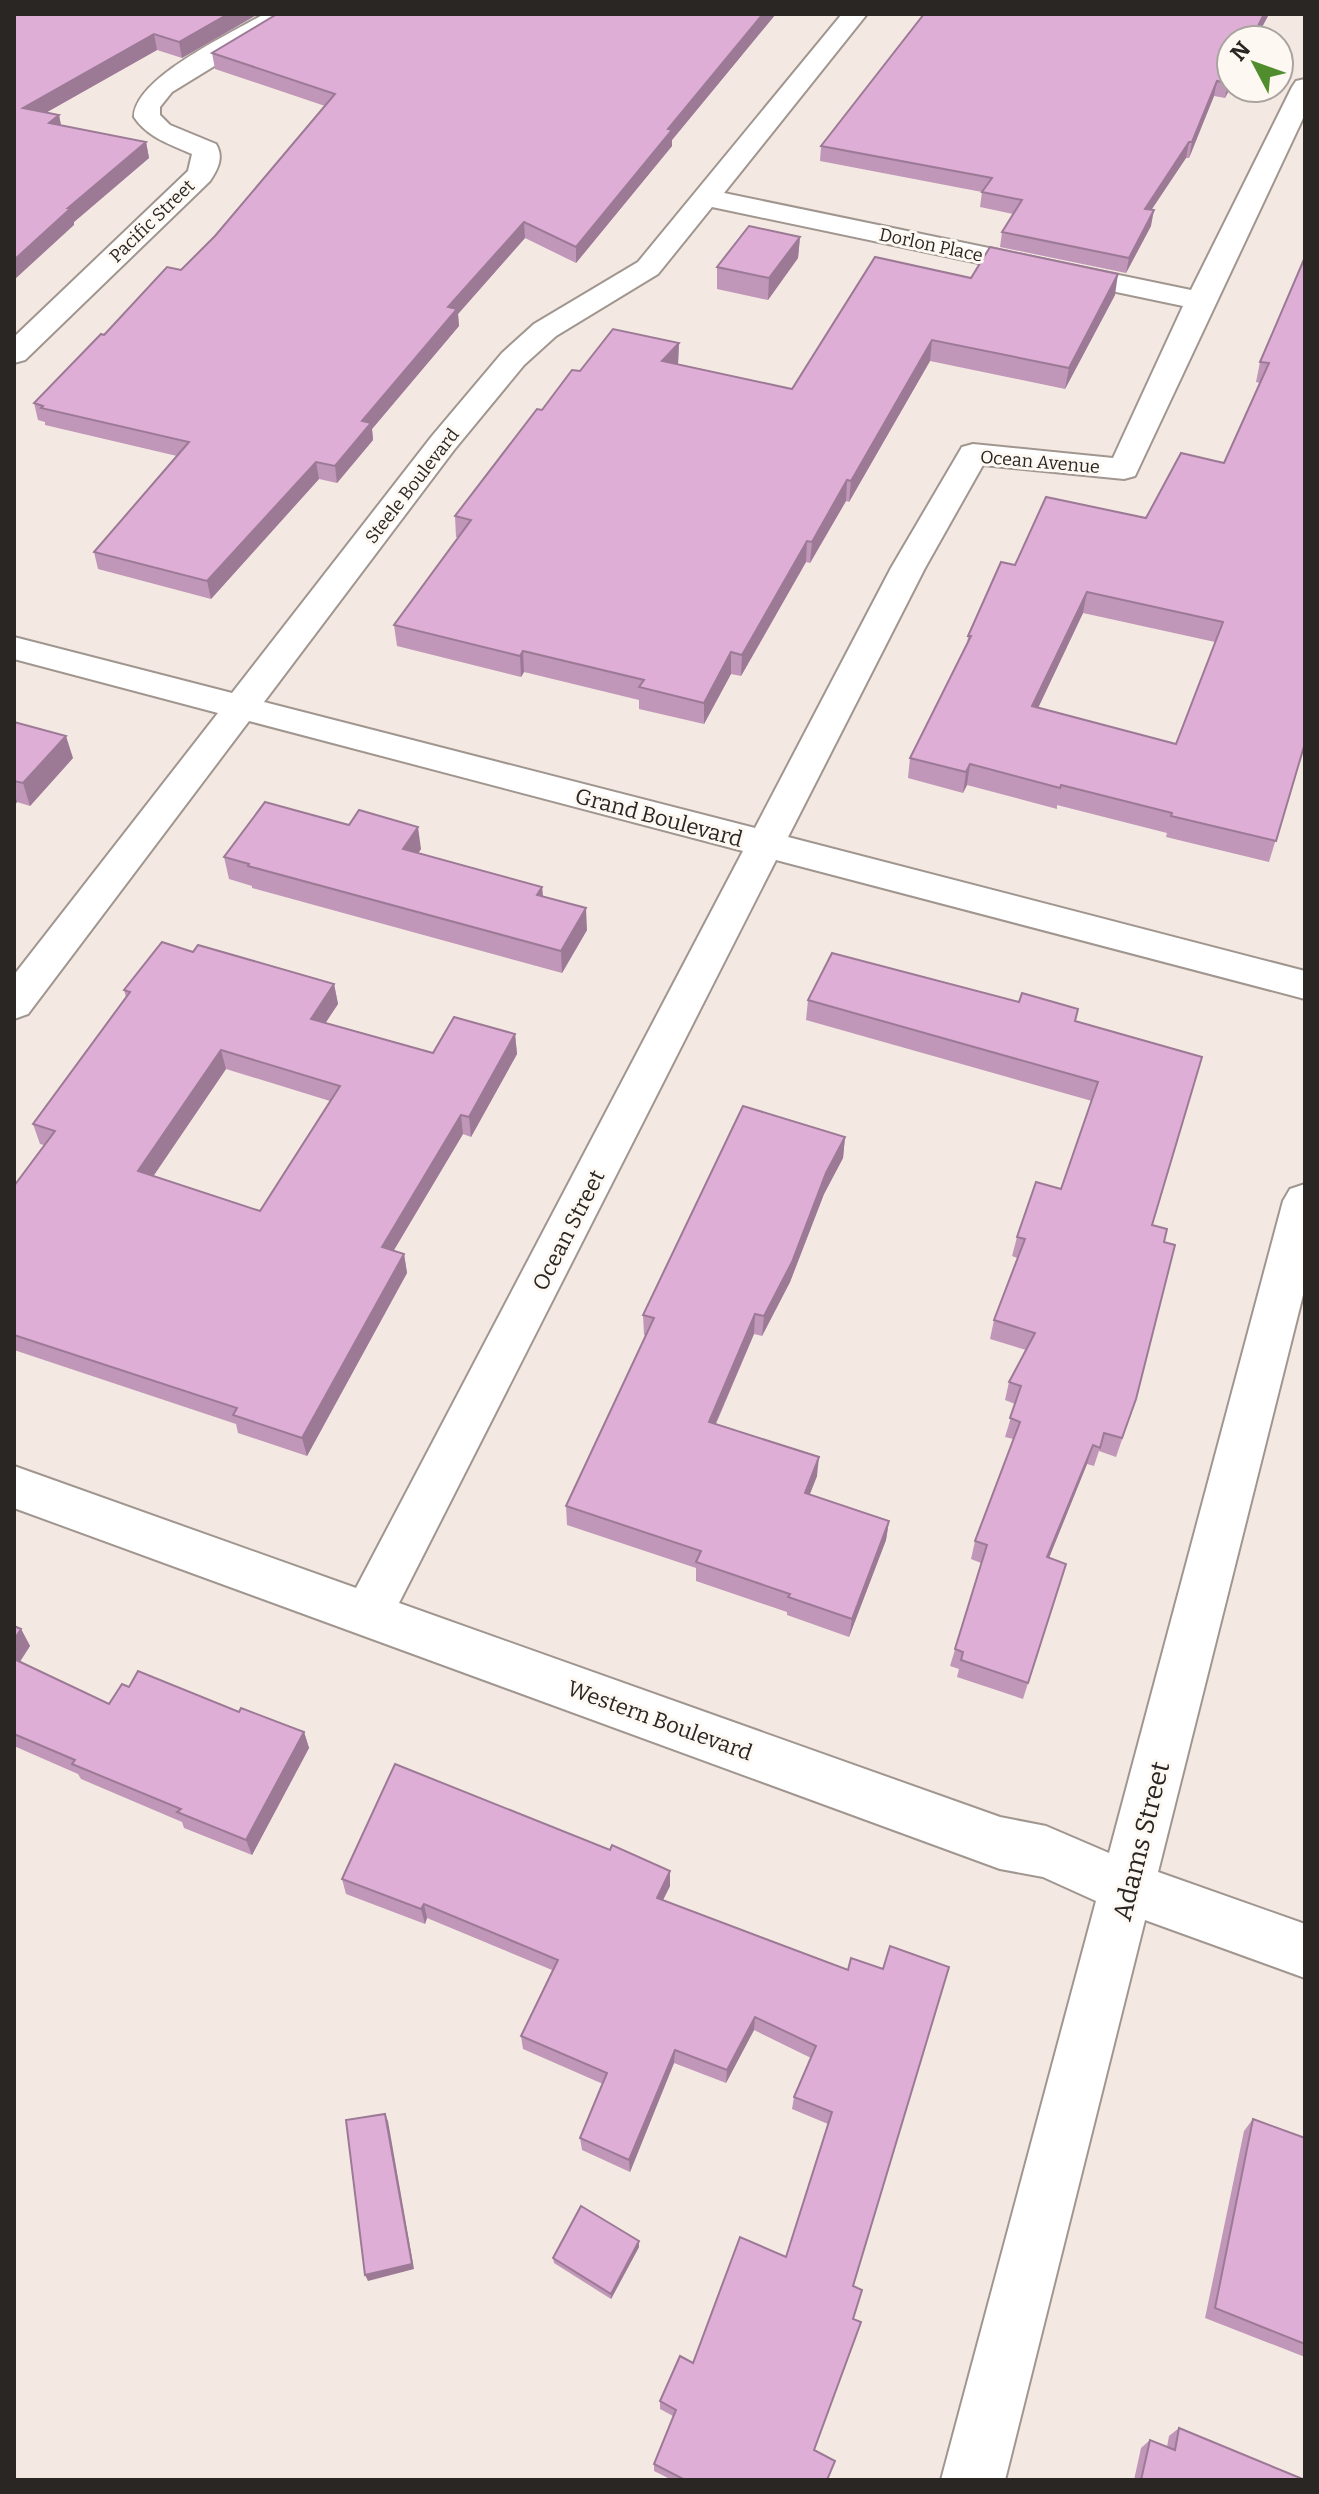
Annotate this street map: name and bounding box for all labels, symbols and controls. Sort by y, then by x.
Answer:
north arrow [1215,24,1295,104]
text: N [1225,36,1256,66]
street label: Pacific Street [105,175,200,267]
street label: Dorlon Place [877,223,985,267]
street label: Steele Boulevard [360,424,464,548]
street label: Ocean Avenue [979,446,1101,478]
street label: Grand Boulevard [572,782,746,853]
street label: Ocean Street [527,1165,610,1295]
street label: Western Boulevard [564,1675,756,1766]
street label: Adams Street [1107,1758,1176,1924]

